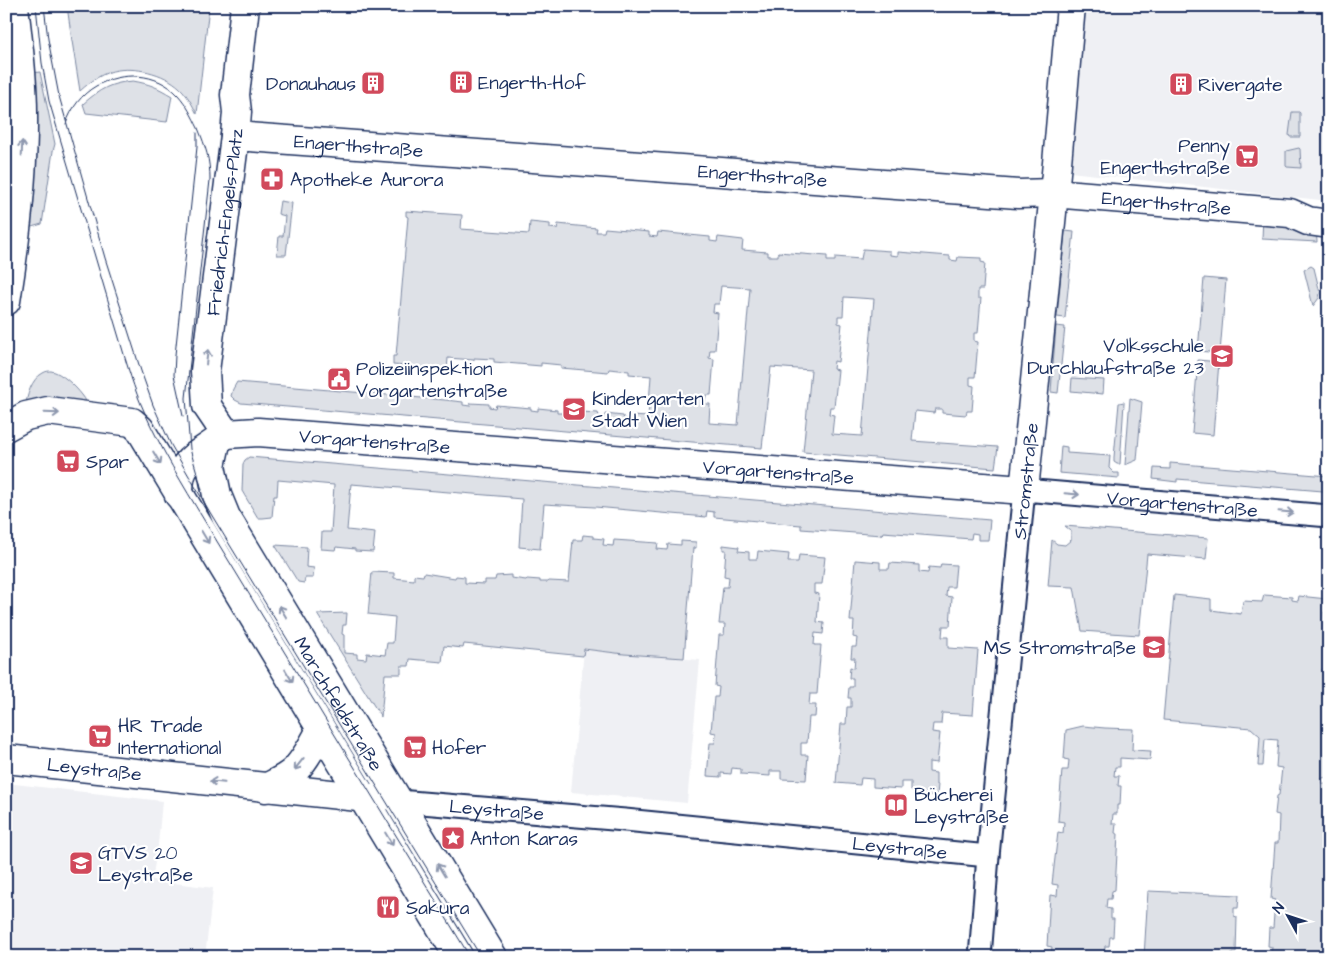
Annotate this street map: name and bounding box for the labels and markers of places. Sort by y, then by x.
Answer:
building icon: Engerth-Hof [448,69,474,95]
building icon: Donauhaus [360,70,386,96]
place label: Engerth-Hof [478,70,586,98]
place label: Donauhaus [266,71,356,98]
building icon: Rivergate [1168,71,1194,97]
place label: Rivergate [1198,72,1282,100]
place label: Penny Engerthstraße [1100,133,1231,183]
supermarket icon: Penny Engerthstraße [1234,143,1260,169]
pharmacy icon: Apotheke Aurora [259,166,285,192]
place label: Apotheke Aurora [290,167,444,194]
place label: Volksschule Durchlaufstraße 23 [1027,333,1204,382]
school or university icon: Volksschule Durchlaufstraße 23 [1209,343,1235,369]
place label: Polizeiinspektion Vorgartenstraße [356,356,508,406]
public building icon: Polizeiinspektion Vorgartenstraße [326,366,352,392]
place label: Kindergarten Stadt Wien [592,386,704,435]
school or university icon: Kindergarten Stadt Wien [561,396,587,422]
supermarket icon: Spar [55,448,81,474]
place label: Spar [86,449,129,476]
school or university icon: MS Stromstraße [1141,634,1167,660]
place label: MS Stromstraße [983,635,1136,662]
place label: HR Trade International [118,713,221,762]
supermarket icon: HR Trade International [87,723,113,749]
supermarket icon: Hofer [402,734,428,760]
place label: Hofer [432,735,487,762]
place label: Bücherei Leystraße [914,782,1009,832]
library icon: Bücherei Leystraße [883,792,909,818]
place icon: Anton Karas [440,825,466,851]
place label: Anton Karas [470,826,578,853]
place label: GTVS 20 Leystraße [98,840,193,890]
school or university icon: GTVS 20 Leystraße [68,850,94,876]
restaurant icon: Sakura [375,894,401,920]
place label: Sakura [406,895,470,922]

